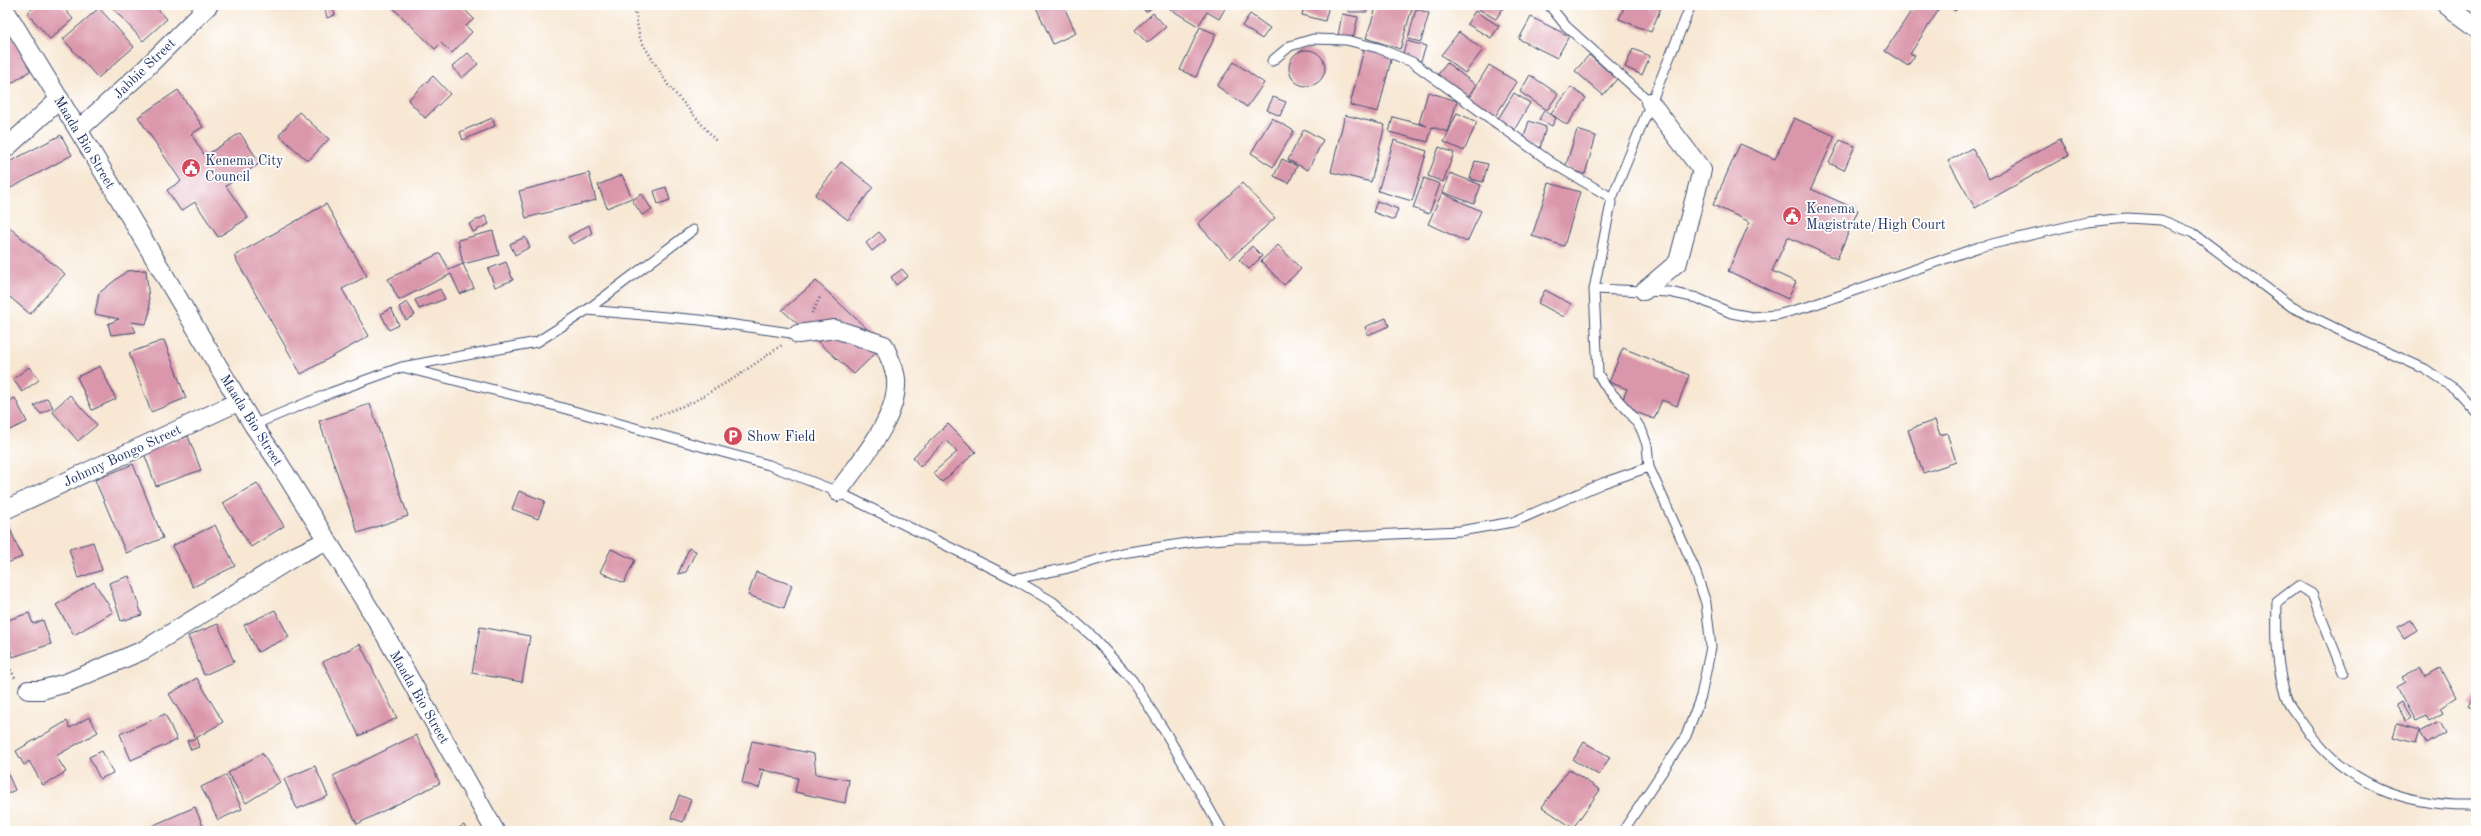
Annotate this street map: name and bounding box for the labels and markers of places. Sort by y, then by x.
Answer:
place label: Kenema City Council [205,154,284,184]
public building icon: Kenema City Council [180,157,202,179]
place label: Kenema Magistrate/High Court [1806,202,1946,232]
public building icon: Kenema Magistrate/High Court [1781,205,1803,227]
parking icon: Show Field [722,425,744,447]
place label: Show Field [747,430,816,444]

